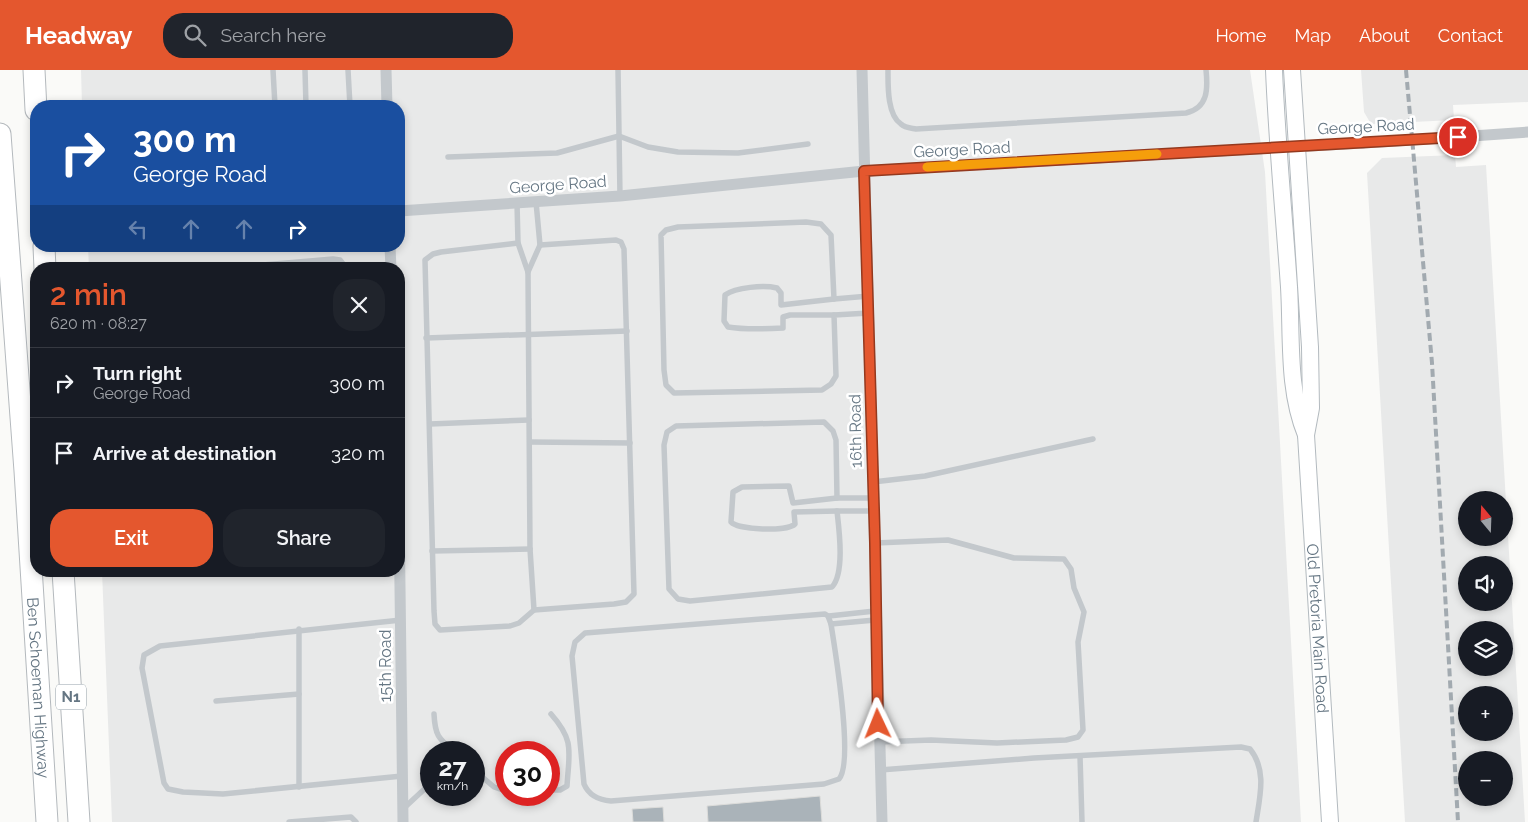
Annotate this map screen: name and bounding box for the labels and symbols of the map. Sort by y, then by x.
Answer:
street label: George Road [1317,114,1415,139]
pin [1437,116,1479,158]
street label: George Road [913,137,1011,162]
street label: George Road [509,172,607,197]
street label: 16th Road [845,394,866,468]
north arrow [1458,491,1512,546]
street label: Old Pretoria Main Road [1303,543,1332,714]
street label: Ben Schoeman Highway [23,597,53,779]
street label: 15th Road [376,630,395,702]
road number: N1 [56,684,86,710]
position arrow [851,697,903,749]
speed limit sign: 30 [495,741,560,806]

